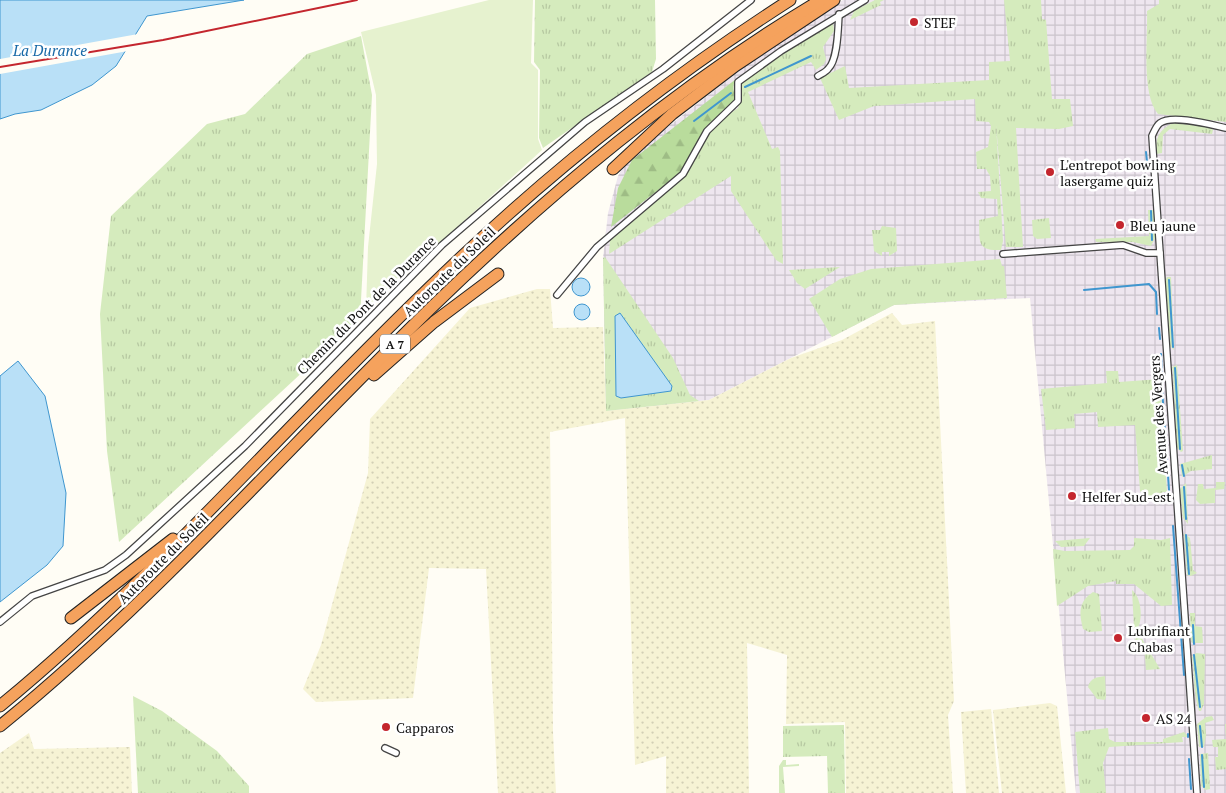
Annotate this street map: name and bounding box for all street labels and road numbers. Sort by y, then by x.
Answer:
street label: Autoroute du Soleil [399,222,499,320]
street label: Chemin du Pont de la Durance [292,231,440,379]
road number: A 7 [380,334,410,354]
street label: Avenue des Vergers [1144,355,1172,475]
street label: Autoroute du Soleil [113,508,213,608]

